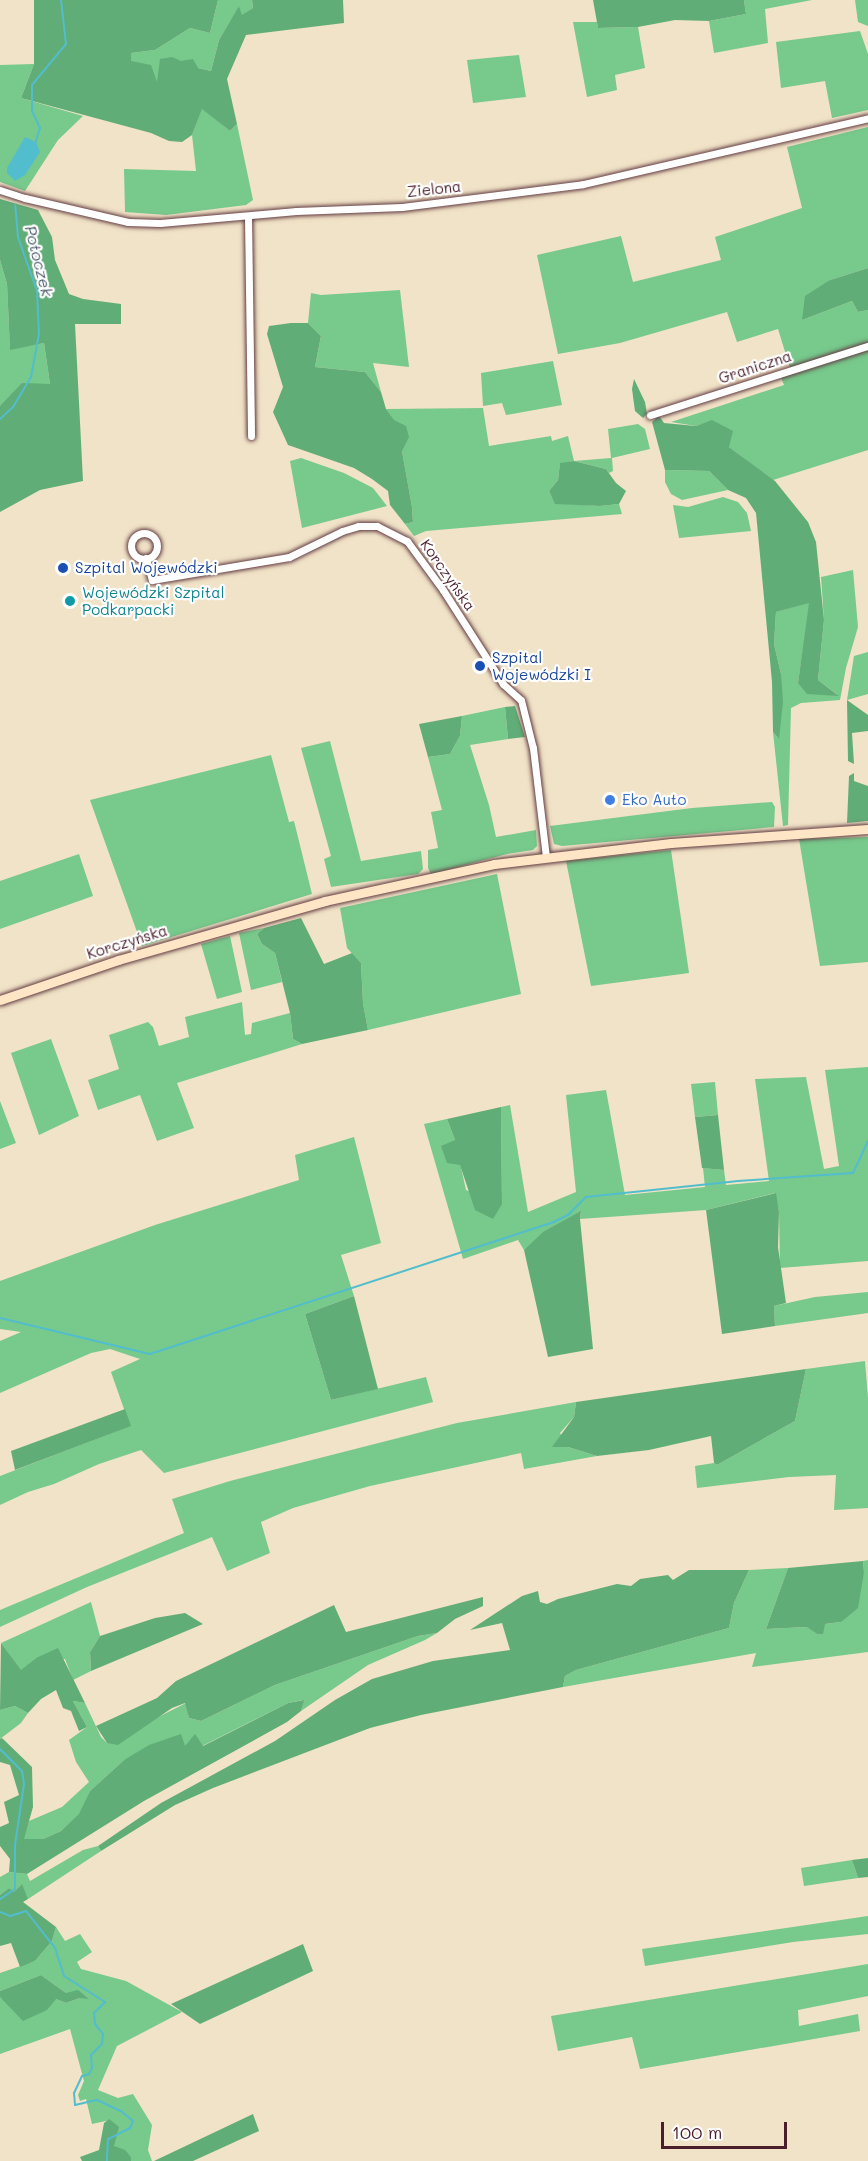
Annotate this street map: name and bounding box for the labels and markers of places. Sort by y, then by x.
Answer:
place label: Szpital Wojewódzki [75,559,217,577]
marker: Szpital Wojewódzki [56,561,70,575]
place label: Wojewódzki Szpital Podkarpacki [82,583,224,618]
marker: Wojewódzki Szpital Podkarpacki [63,594,77,608]
place label: Szpital Wojewódzki I [492,648,591,683]
marker: Szpital Wojewódzki I [473,659,487,673]
place label: Eko Auto [622,791,686,809]
marker: Eko Auto [603,793,617,807]

